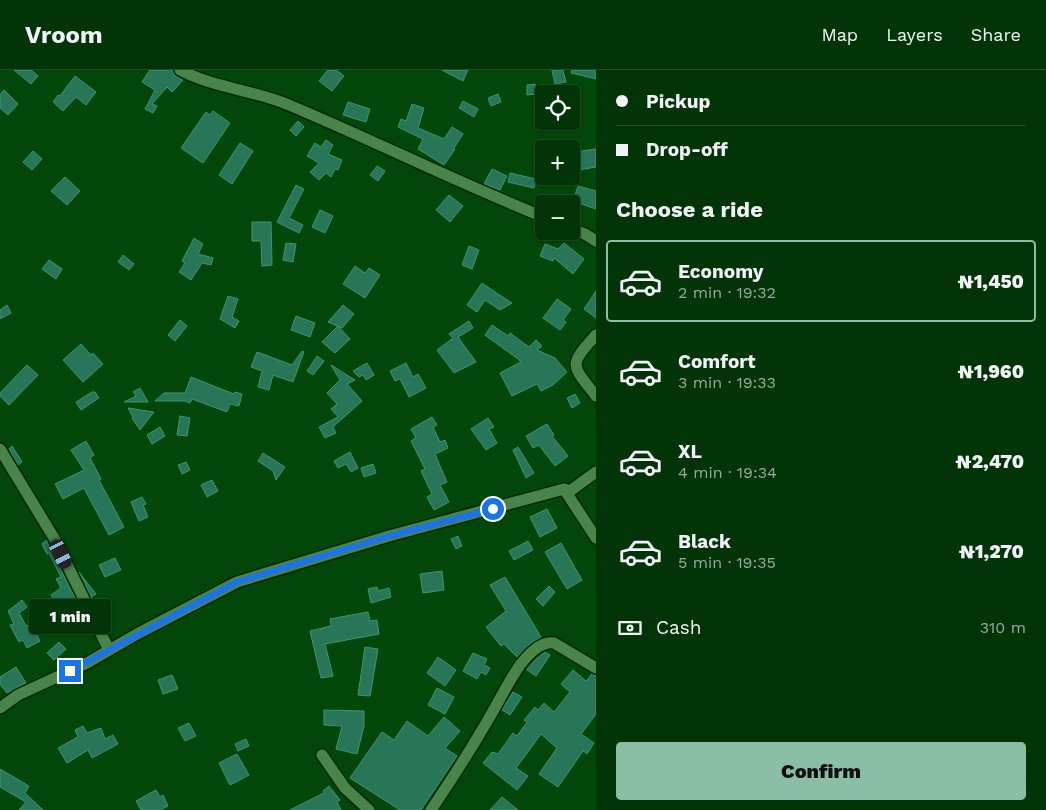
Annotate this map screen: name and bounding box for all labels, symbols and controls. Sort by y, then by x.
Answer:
text: Vroom [25,21,103,49]
text: Map [821,24,858,45]
text: Layers [886,24,943,45]
text: Share [971,24,1021,45]
map controls [535,85,580,240]
button: locate [535,85,580,130]
text: Pickup [646,90,710,113]
text: Drop-off [646,138,728,161]
button: + [535,140,580,185]
button: − [535,195,580,240]
text: Choose a ride [616,197,763,222]
icon: car [618,259,663,304]
text: Economy [678,260,763,283]
text: ₦1,450 [958,270,1024,293]
text: 2 min · 19:32 [678,283,776,302]
icon: car [618,349,663,394]
text: Comfort [678,350,756,373]
text: ₦1,960 [958,360,1024,383]
text: 3 min · 19:33 [678,373,776,392]
icon: car [618,439,663,484]
text: XL [678,440,702,463]
text: ₦2,470 [956,450,1024,473]
text: 4 min · 19:34 [678,463,777,482]
route start [482,498,504,520]
icon: car [618,529,663,574]
text: Black [678,530,731,553]
car [47,537,74,571]
text: ₦1,270 [959,540,1024,563]
text: 5 min · 19:35 [678,553,776,572]
callout: 1 min [29,598,111,634]
text: 1 min [49,607,91,626]
icon: cash [616,614,644,642]
text: Cash [656,616,702,639]
text: 310 m [980,618,1026,637]
route end [59,660,81,682]
button: Confirm [616,742,1026,800]

